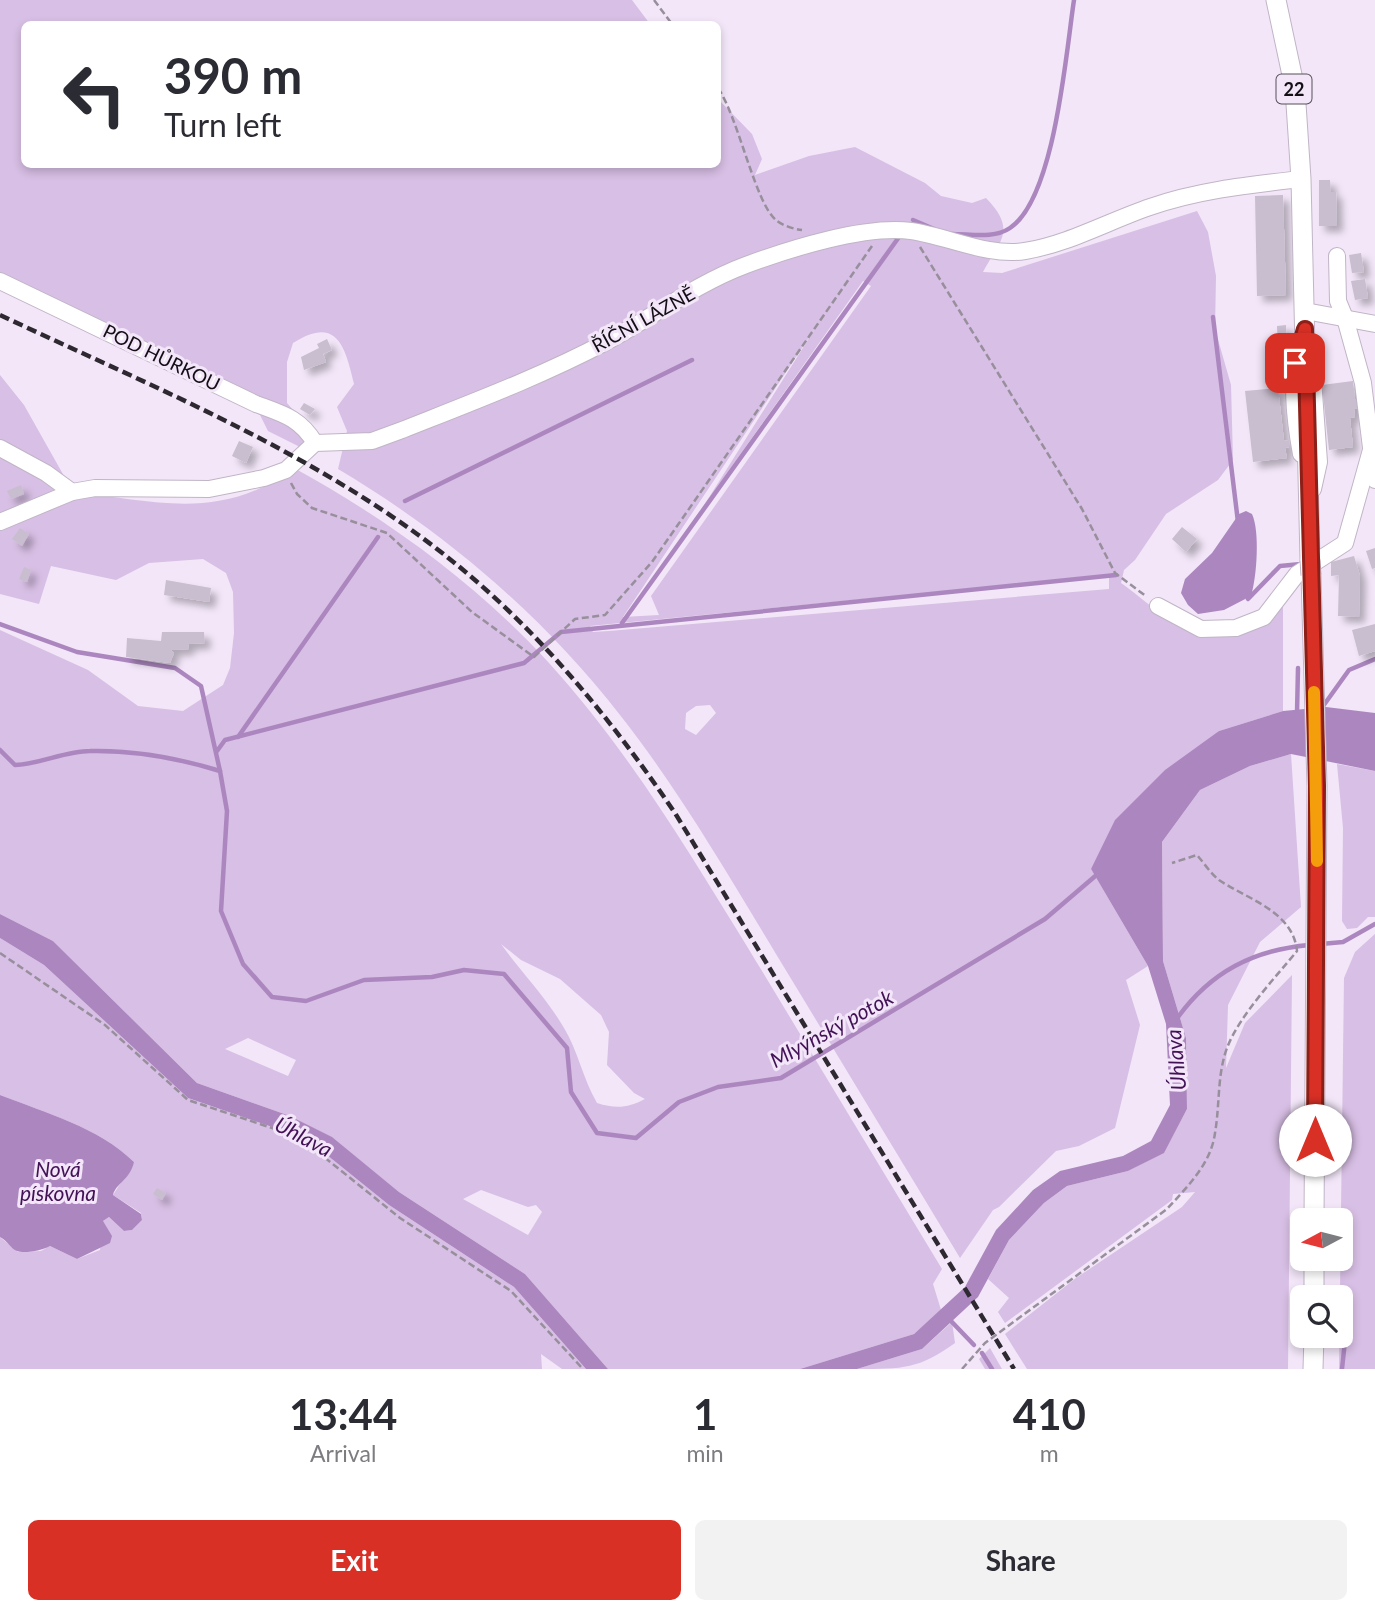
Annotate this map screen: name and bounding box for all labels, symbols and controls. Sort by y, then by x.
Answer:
text: 390 m [164,46,302,104]
icon: left [49,49,140,140]
road number: 22 [1276,74,1312,104]
text: Turn left [164,105,281,144]
street label: ŘÍČNÍ LÁZNĚ [588,281,699,357]
street label: POD HŮRKOU [100,319,224,395]
pin [1265,333,1325,393]
icon: arrive [1276,344,1314,382]
water label: Mlyýnský potok [765,983,898,1072]
water label: Úhlava [1160,1028,1190,1092]
position arrow [1278,1103,1352,1177]
water label: Úhlava [271,1111,337,1161]
water label: Nová pískovna [20,1156,96,1205]
north arrow [1290,1208,1353,1270]
map controls [1290,1208,1353,1348]
button: search [1290,1285,1353,1348]
text: 13:44 [289,1389,397,1439]
text: 1 [693,1389,717,1439]
text: 410 [1013,1389,1086,1439]
text: Arrival [310,1439,376,1467]
text: min [686,1439,724,1467]
text: m [1040,1439,1059,1467]
button: Exit [28,1520,681,1600]
button: Share [695,1520,1347,1600]

